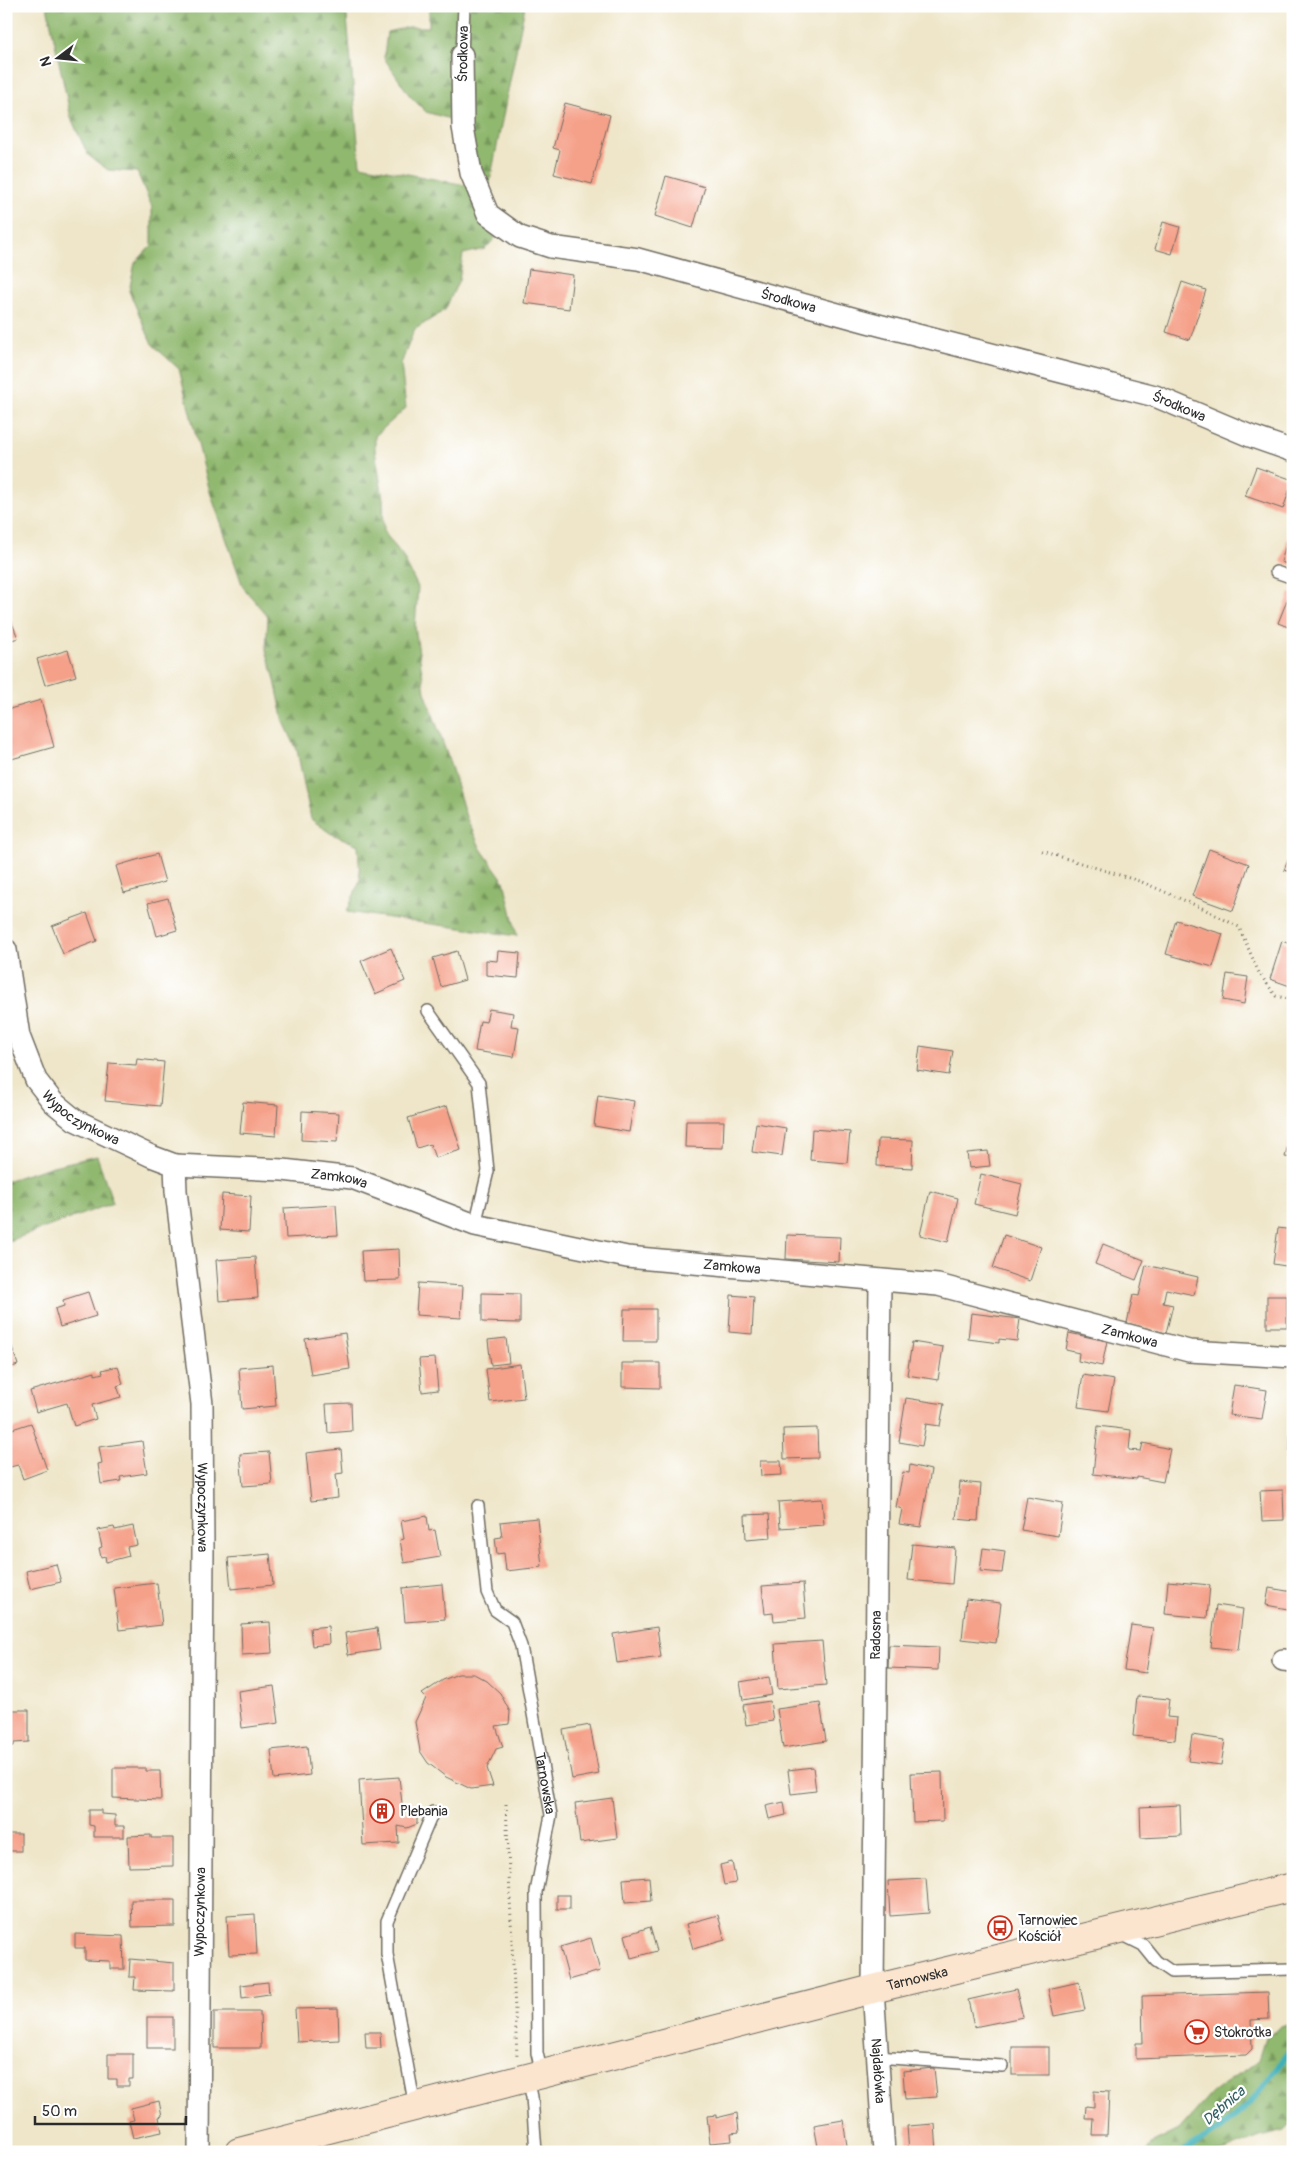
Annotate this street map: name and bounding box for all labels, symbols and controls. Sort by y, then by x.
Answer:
street label: Środkowa [453,26,472,82]
north arrow [32,32,82,82]
text: N [37,55,55,68]
street label: Środkowa [759,284,818,316]
street label: Środkowa [1150,386,1209,425]
street label: Wypoczynkowa [38,1087,122,1148]
street label: Zamkowa [310,1165,370,1192]
street label: Zamkowa [702,1255,761,1278]
street label: Zamkowa [1100,1320,1160,1351]
street label: Wypoczynkowa [194,1462,212,1552]
street label: Radosna [867,1610,885,1660]
street label: Tarnowska [532,1751,559,1815]
building icon: Plebania [369,1798,395,1824]
place label: Plebania [400,1803,448,1820]
street label: Wypoczynkowa [191,1867,209,1957]
place label: Tarnowiec Kościół [1018,1912,1078,1945]
bus stop icon: Tarnowiec Kościół [987,1915,1013,1941]
street label: Tarnowska [885,1963,949,1994]
supermarket icon: Stokrotka [1184,2019,1210,2045]
place label: Stokrotka [1214,2024,1271,2041]
street label: Najdałówka [868,2038,889,2104]
water label: Dębnica [1199,2082,1250,2130]
scale bar [35,2093,186,2125]
text: 50 m [42,2102,77,2121]

